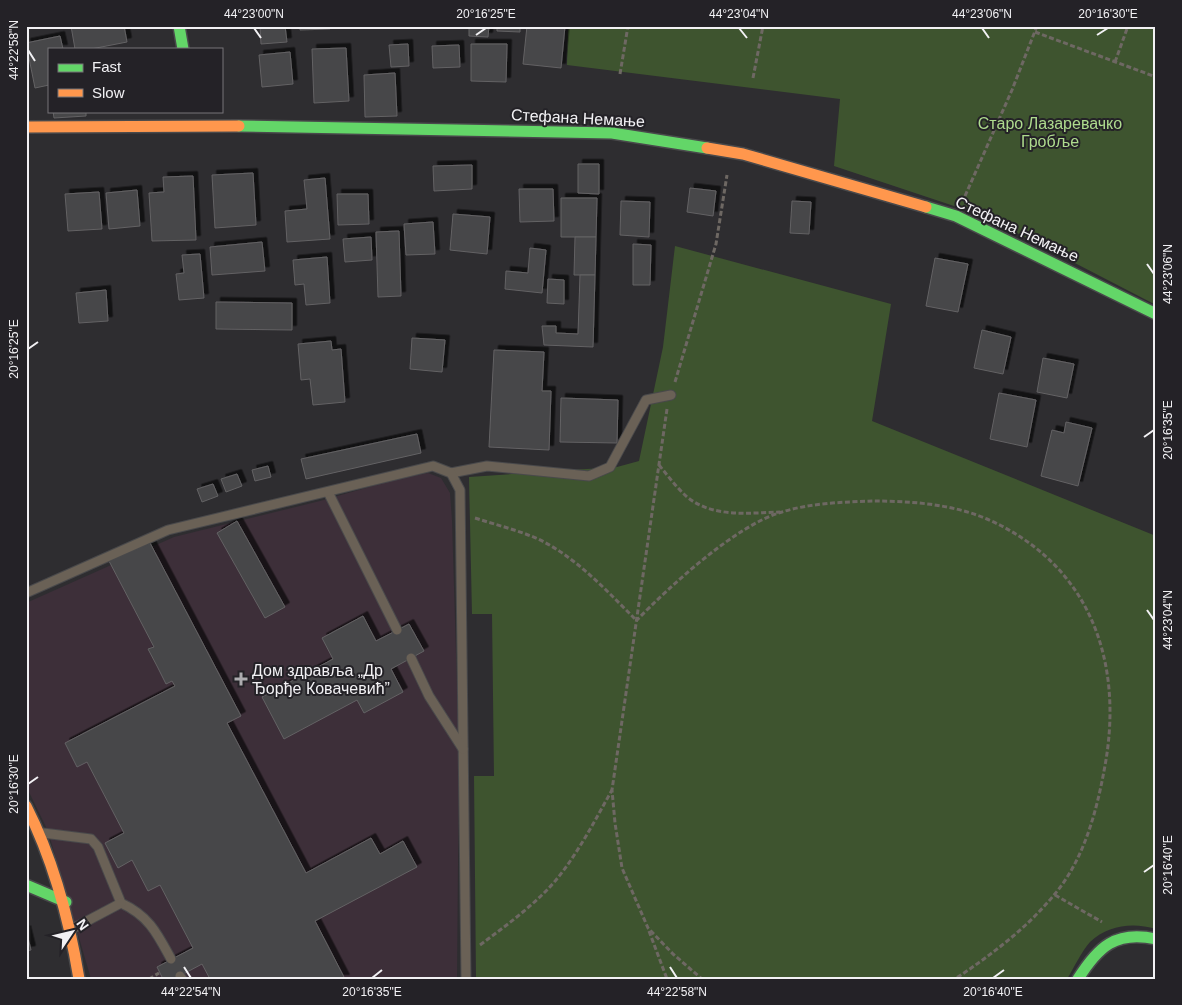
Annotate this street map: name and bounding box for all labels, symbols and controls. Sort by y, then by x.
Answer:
text: 44°23'00"N [224,7,284,21]
text: 20°16'25"E [456,7,516,21]
text: 44°23'04"N [709,7,769,21]
text: 44°23'06"N [952,7,1012,21]
text: 20°16'30"E [1078,7,1138,21]
text: 44°22'58"N [7,20,21,80]
legend [48,48,222,112]
text: Fast [92,58,122,75]
text: Slow [92,84,125,101]
street label: Стефана Немање [511,106,646,130]
park label: Старо Лазаревачко Гробље [978,115,1122,150]
street label: Стефана Немање [953,193,1081,265]
text: 44°23'06"N [1161,244,1175,304]
text: 20°16'25"E [7,319,21,379]
text: 20°16'35"E [1161,400,1175,460]
text: 44°23'04"N [1161,590,1175,650]
place label: Дом здравља „Др Ђорђе Ковачевић” [252,662,390,697]
marker: Дом здравља „Др Ђорђе Ковачевић” [234,672,248,686]
text: 20°16'30"E [7,754,21,814]
text: 20°16'40"E [1161,835,1175,895]
north arrow [48,908,98,958]
text: N [73,916,92,933]
text: 44°22'54"N [161,985,221,999]
text: 20°16'35"E [342,985,402,999]
text: 44°22'58"N [647,985,707,999]
text: 20°16'40"E [963,985,1023,999]

